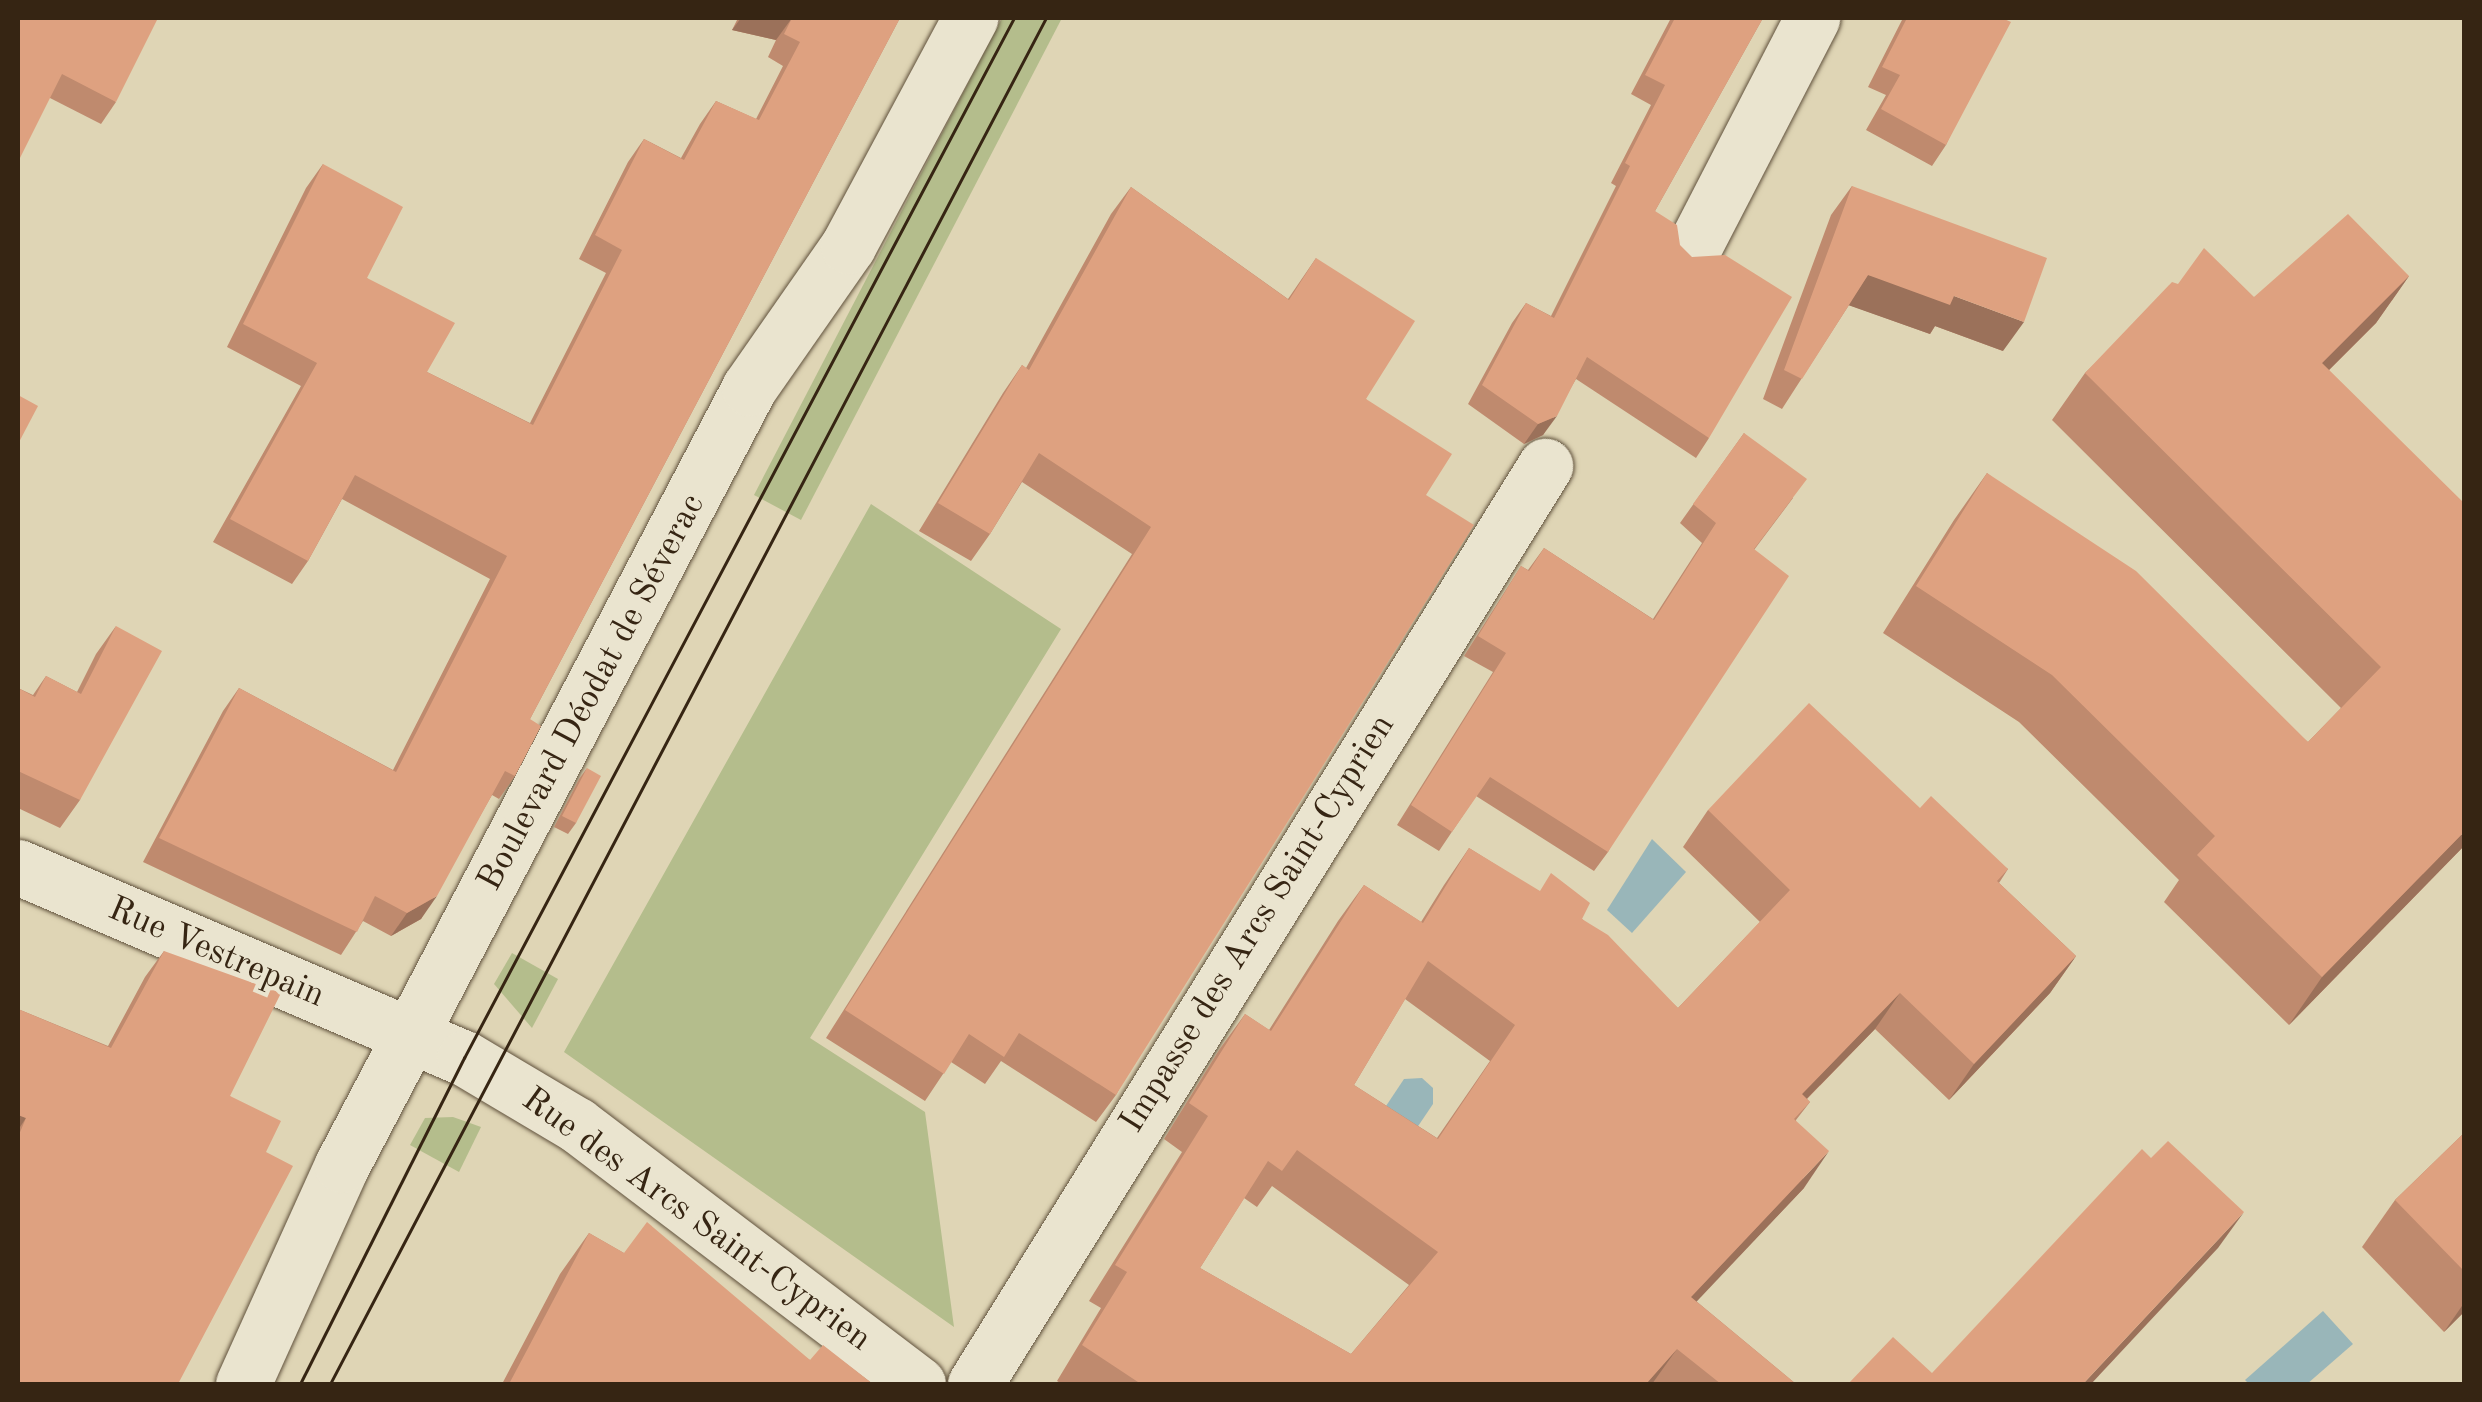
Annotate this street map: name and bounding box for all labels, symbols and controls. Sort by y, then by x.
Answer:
street label: Boulevard Déodat de Séverac [469,488,715,898]
street label: Impasse des Arcs Saint-Cyprien [1112,707,1404,1141]
street label: Rue Vestrepain [101,889,331,1017]
street label: Rue des Arcs Saint-Cyprien [513,1079,879,1361]

